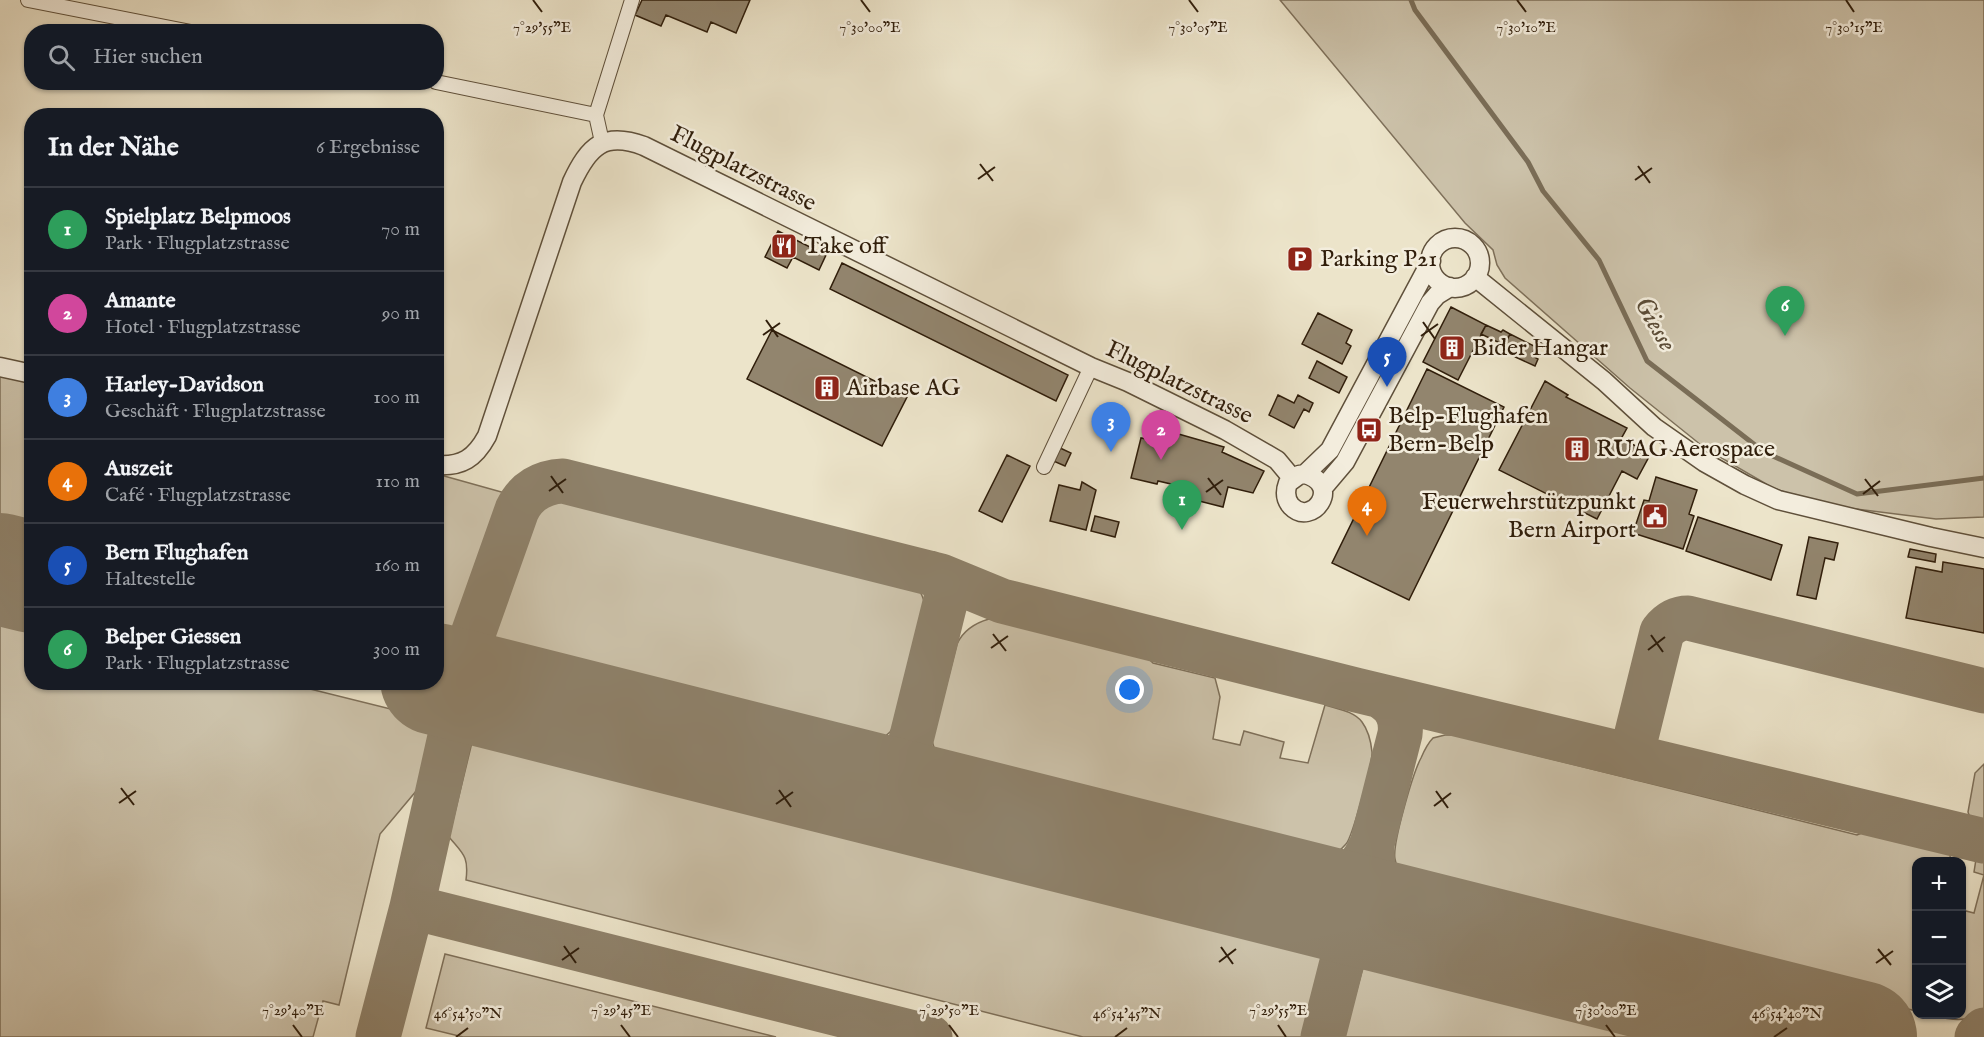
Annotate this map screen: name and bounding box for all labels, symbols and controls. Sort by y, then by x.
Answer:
text: 7°29'55"E [513,18,571,37]
text: 7°30'00"E [839,18,901,37]
text: 7°30'05"E [1168,18,1228,37]
text: 7°30'10"E [1496,18,1556,37]
text: 7°30'15"E [1825,18,1883,37]
search box [24,24,444,90]
icon: search [45,41,78,74]
text: Hier suchen [93,43,203,71]
street label: Flugplatzstrasse [665,119,821,219]
text: In der Nähe [48,131,179,164]
text: 6 Ergebnisse [316,135,420,160]
text: Spielplatz Belpmoos [105,203,291,231]
text: 1 [64,217,71,242]
text: 70 m [381,217,420,242]
text: Park · Flugplatzstrasse [105,231,290,256]
restaurant icon: Take off [769,231,799,261]
place label: Take off [804,231,889,262]
parking icon: Parking P21 [1285,244,1315,274]
place label: Parking P21 [1320,244,1437,275]
pin: 6 [1766,286,1804,336]
text: Amante [105,287,176,315]
water label: Giesse [1626,291,1684,357]
text: 2 [63,301,72,326]
text: 90 m [382,301,420,326]
text: Hotel · Flugplatzstrasse [105,315,301,340]
building icon: Bider Hangar [1437,333,1467,363]
place label: Bider Hangar [1472,333,1608,364]
street label: Flugplatzstrasse [1100,334,1258,432]
pin: 5 [1368,338,1406,387]
text: Harley-Davidson [105,371,264,399]
building icon: Airbase AG [812,373,842,403]
place label: Airbase AG [845,373,960,404]
text: 3 [64,385,71,410]
text: 100 m [373,385,420,410]
text: Geschäft · Flugplatzstrasse [105,399,326,424]
place label: Belp-Flughafen Bern-Belp [1388,401,1549,460]
pin: 3 [1092,402,1130,452]
pin: 2 [1142,410,1180,460]
bus stop icon: Belp-Flughafen Bern-Belp [1354,415,1384,445]
building icon: RUAG Aerospace [1562,434,1592,464]
place label: RUAG Aerospace [1596,434,1775,465]
text: Auszeit [105,455,173,483]
text: 4 [63,469,72,494]
text: 110 m [376,469,420,494]
pin: 1 [1162,480,1202,530]
text: Café · Flugplatzstrasse [105,483,291,508]
pin: 4 [1348,486,1386,536]
place label: Feuerwehrstützpunkt Bern Airport [1422,487,1636,546]
public building icon: Feuerwehrstützpunkt Bern Airport [1640,501,1670,531]
text: Bern Flughafen [105,539,248,567]
text: 5 [64,553,71,578]
text: 160 m [374,553,420,578]
text: Haltestelle [105,567,195,592]
text: Belper Giessen [105,623,241,651]
text: 6 [63,637,72,662]
text: 300 m [373,637,420,662]
text: Park · Flugplatzstrasse [105,651,290,676]
your location [1115,675,1144,704]
map controls [1912,857,1966,1019]
button: + [1912,857,1966,911]
button: − [1912,911,1966,965]
button: layers [1912,965,1966,1019]
text: 7°29'40"E [262,1001,324,1020]
text: 7°29'45"E [591,1001,651,1020]
text: 7°29'50"E [919,1001,979,1020]
text: 7°29'55"E [1249,1001,1307,1020]
text: 7°30'00"E [1575,1001,1637,1020]
text: 46°54'50"N [434,1004,502,1023]
text: 46°54'45"N [1093,1004,1161,1023]
text: 46°54'40"N [1752,1004,1822,1023]

